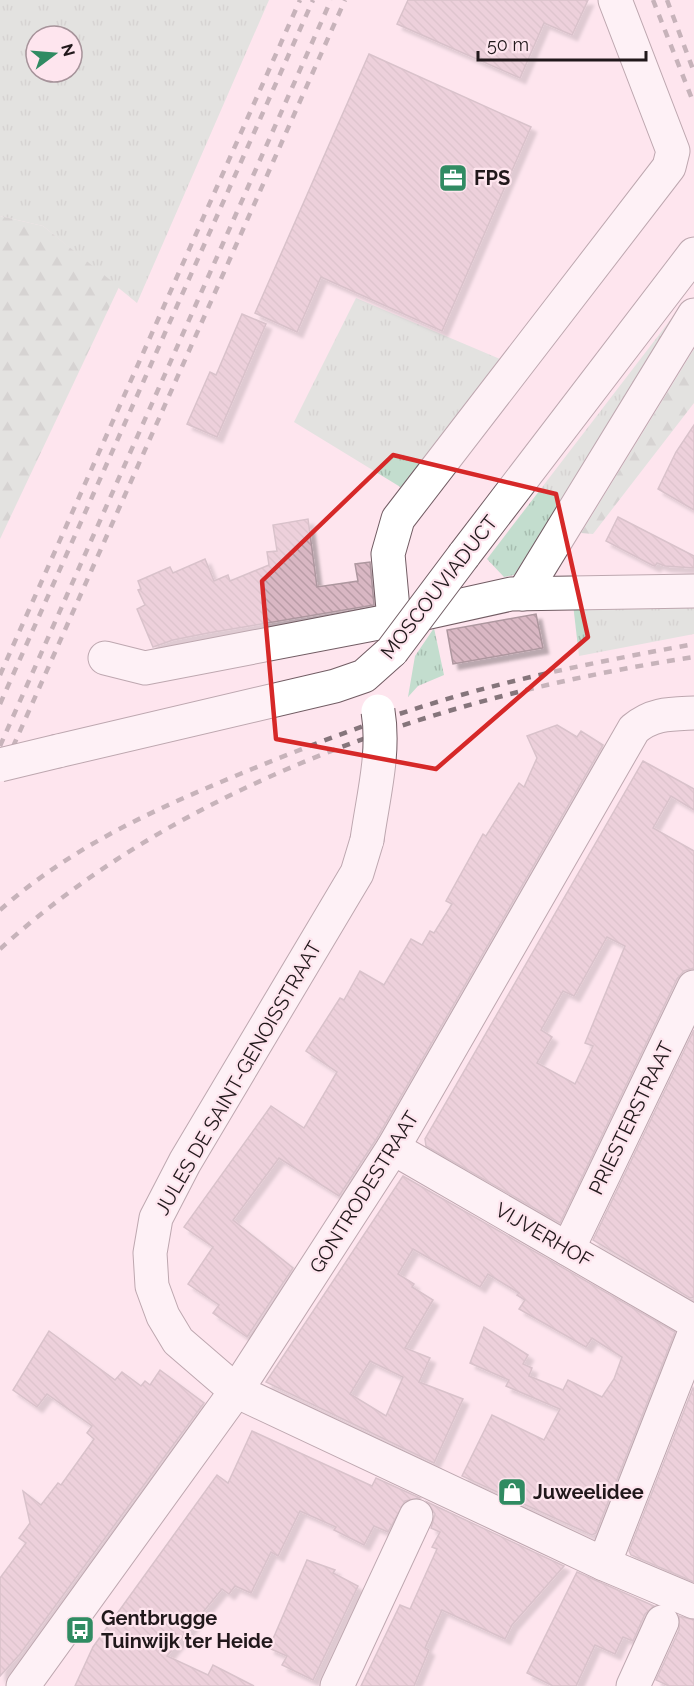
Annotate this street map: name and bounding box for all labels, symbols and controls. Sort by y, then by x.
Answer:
north arrow [24,24,84,84]
scale bar [478,24,646,62]
text: 50 m [487,34,529,55]
text: N [57,42,79,58]
office icon: FPS [437,162,469,194]
place label: FPS [474,166,510,190]
street label: MOSCOUVIADUCT [375,510,503,664]
street label: JULES DE SAINT-GENOISSTRAAT [150,937,326,1219]
street label: PRIESTERSTRAAT [584,1038,678,1198]
street label: GONTRODESTRAAT [304,1107,424,1277]
street label: VIJVERHOF [491,1197,597,1273]
shop icon: Juweelidee [496,1476,528,1508]
place label: Juweelidee [533,1480,644,1504]
place label: Gentbrugge Tuinwijk ter Heide [101,1606,273,1653]
bus stop icon: Gentbrugge Tuinwijk ter Heide [64,1614,96,1646]

